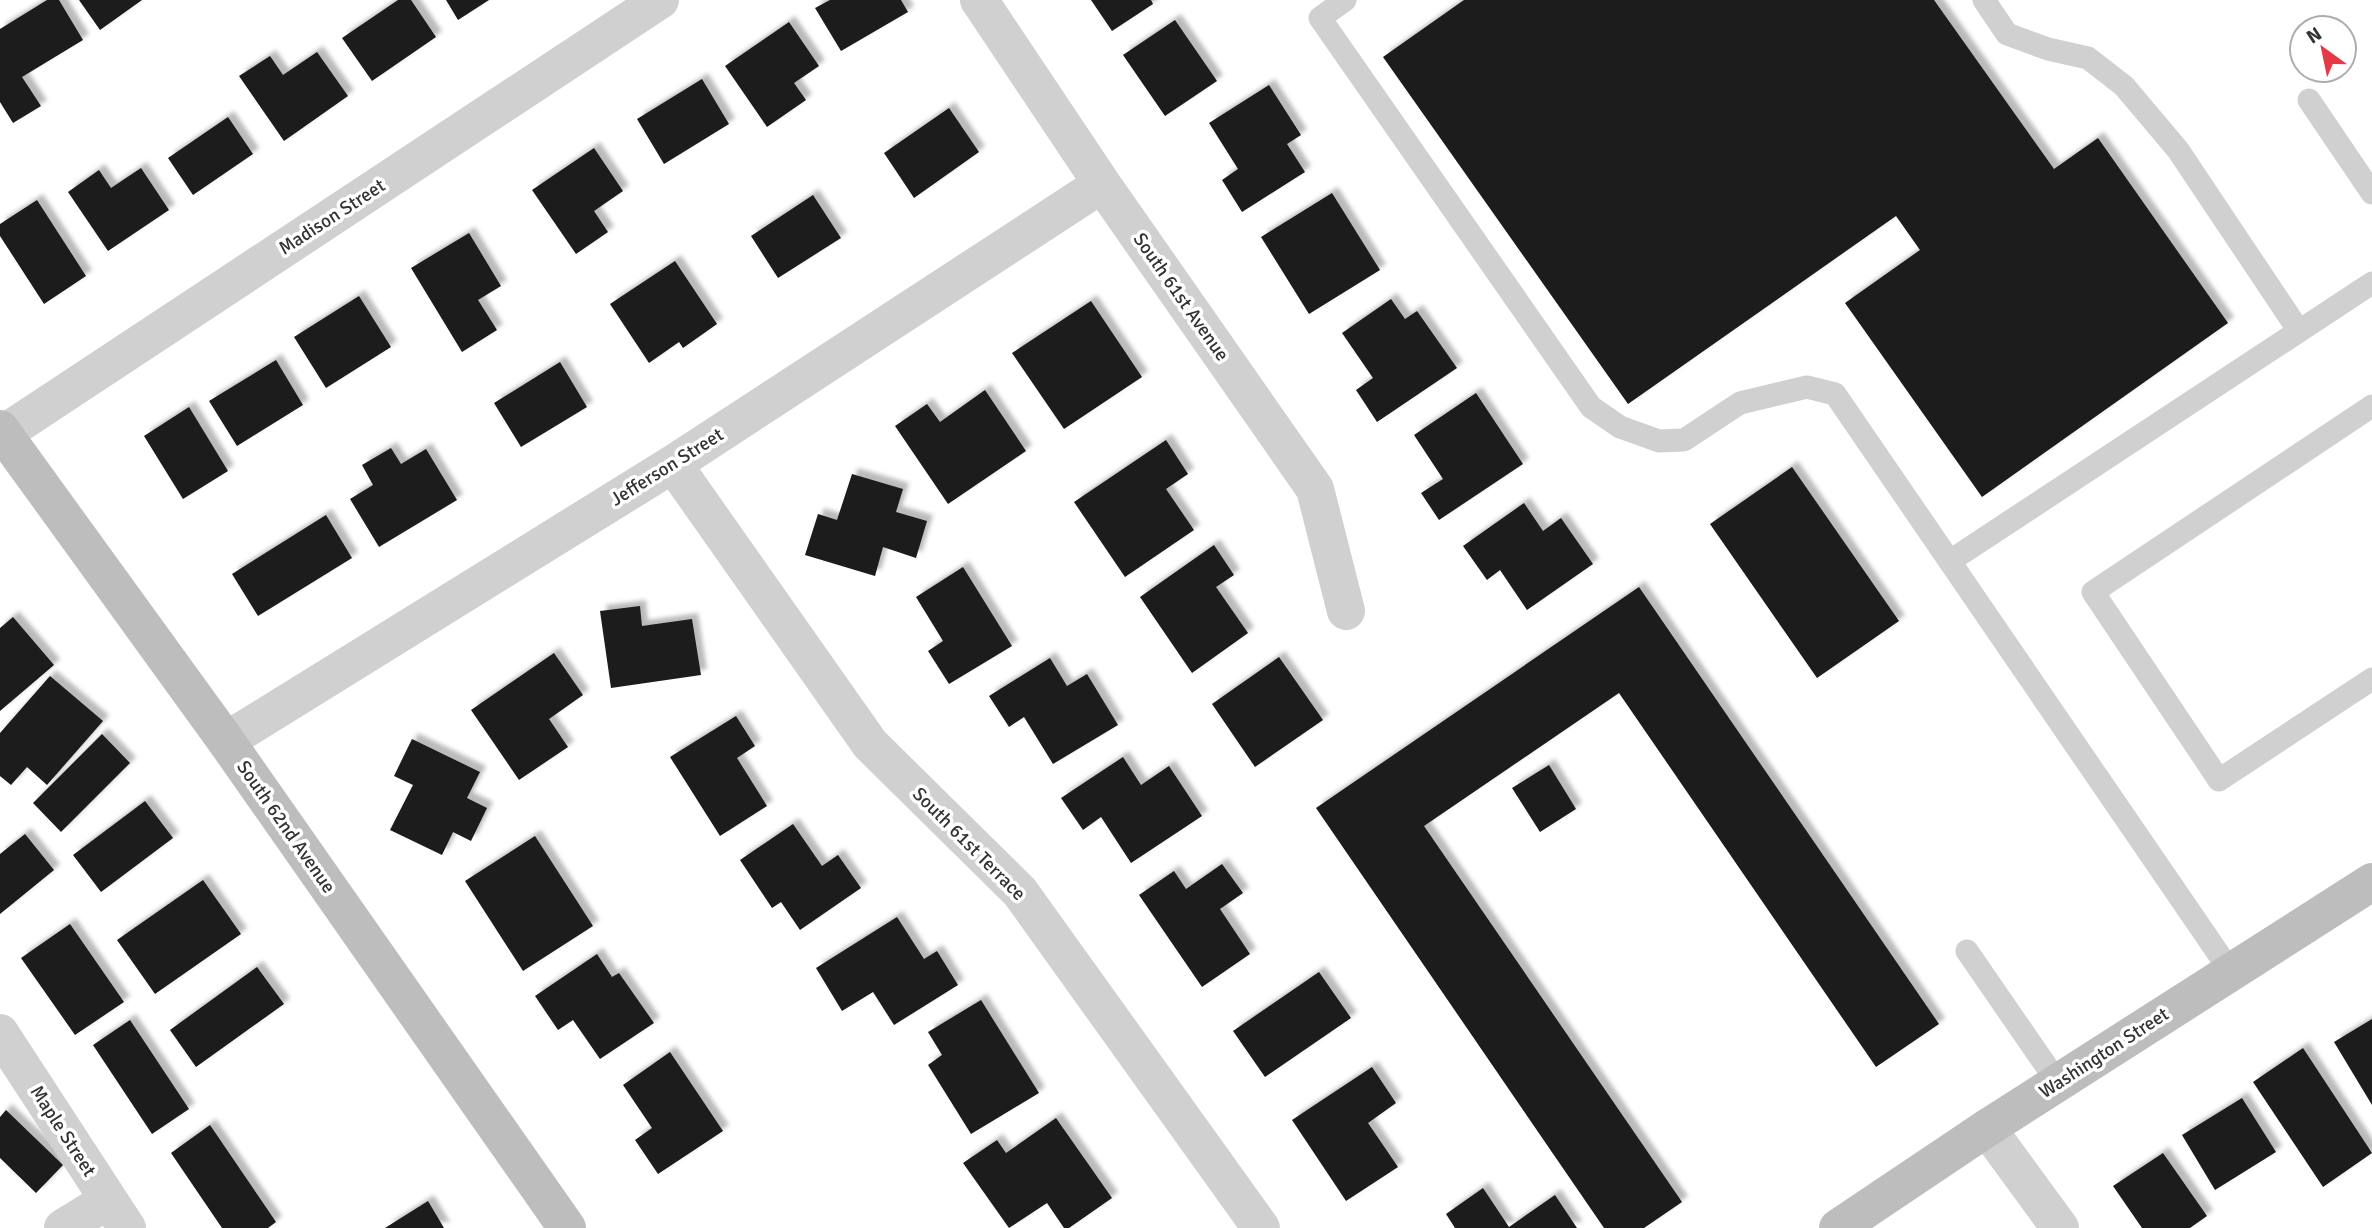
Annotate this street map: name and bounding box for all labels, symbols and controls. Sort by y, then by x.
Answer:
north arrow [2288,14,2358,84]
text: N [2302,22,2326,49]
street label: Madison Street [274,173,390,260]
street label: South 61st Avenue [1128,228,1234,366]
street label: Jefferson Street [606,423,728,511]
street label: South 62nd Avenue [231,756,341,898]
street label: South 61st Terrace [907,782,1031,906]
street label: Washington Street [2035,1002,2174,1104]
street label: Maple Street [25,1081,101,1181]

